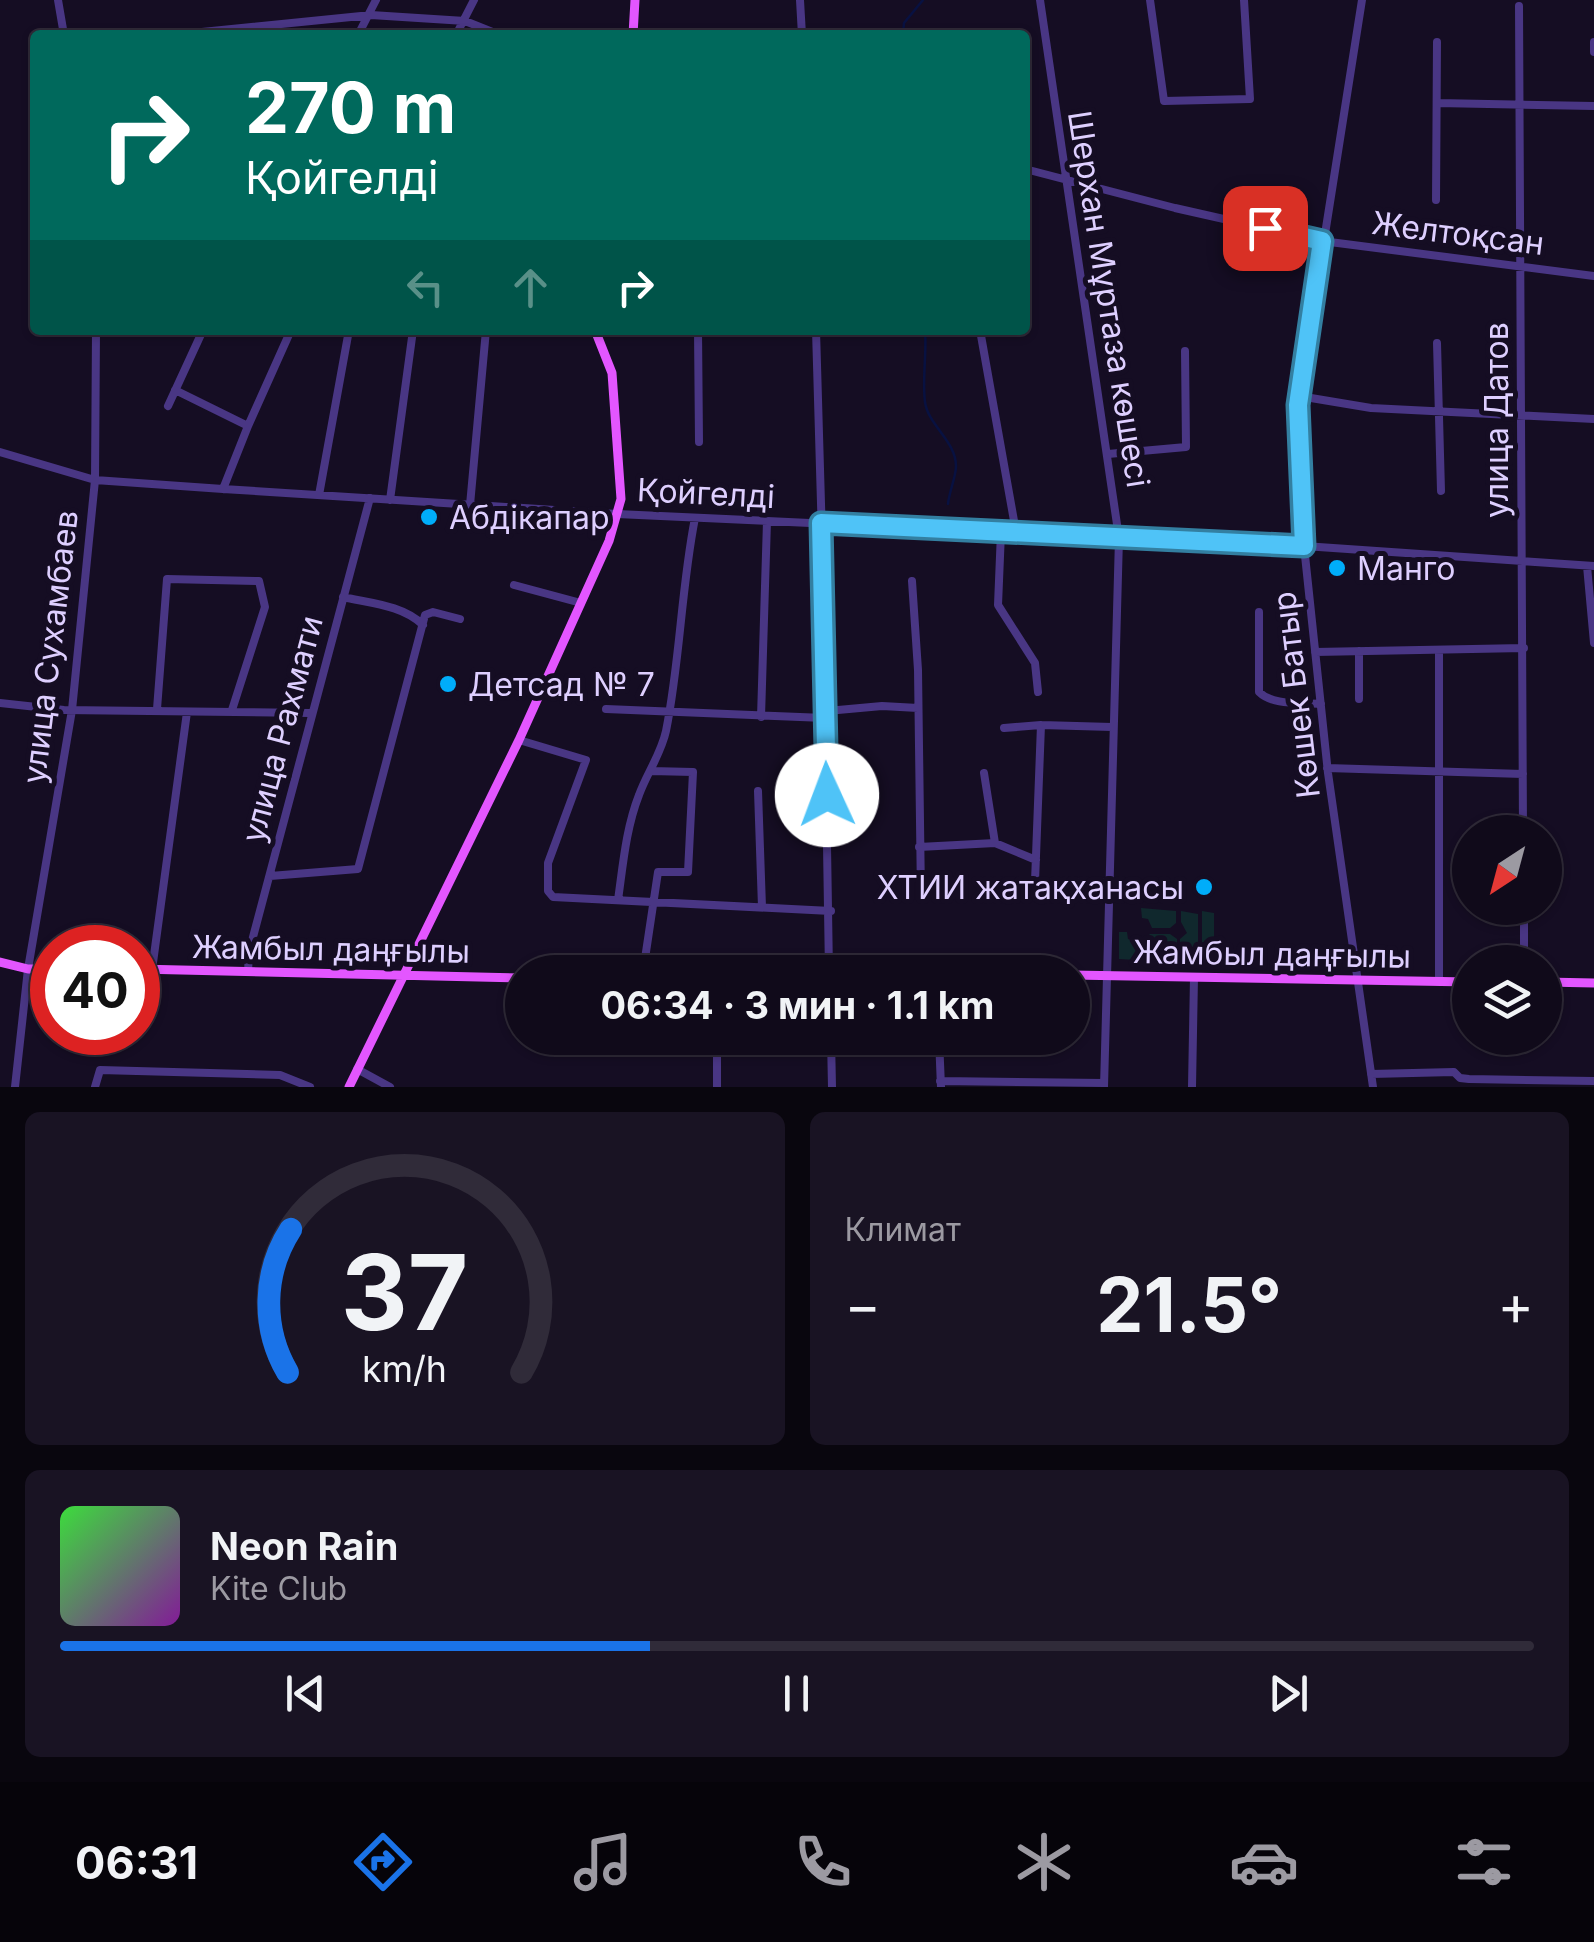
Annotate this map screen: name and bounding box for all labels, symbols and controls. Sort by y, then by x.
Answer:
text: 270 m [245,65,456,150]
icon: right [80,70,210,200]
street label: Шерхан Мұртаза көшесі [1060,108,1158,490]
text: Қойгелді [245,150,439,205]
pin [1223,186,1308,271]
icon: arrive [1238,201,1293,256]
street label: Желтоқсан [1370,203,1546,263]
icon: left [398,260,453,315]
icon: ahead [503,260,558,315]
icon: right [608,260,663,315]
street label: улица Датов [1477,322,1516,518]
street label: Қойгелді [636,470,776,516]
place label: Абдiкапар [449,498,610,537]
marker: Абдiкапар [418,506,440,528]
street label: улица Сухамбаев [14,508,86,786]
place label: Манго [1357,549,1455,588]
marker: Манго [1326,557,1348,579]
street label: Көшек Батыр [1264,589,1328,801]
street label: улица Рахмати [233,612,331,846]
place label: Детсад № 7 [468,665,655,704]
marker: Детсад № 7 [437,673,459,695]
position arrow [775,743,879,847]
north arrow [1452,815,1562,925]
map controls [1452,815,1562,1055]
place label: ХТИИ жатақханасы [877,868,1184,907]
marker: ХТИИ жатақханасы [1193,876,1215,898]
speed limit sign: 40 [30,925,160,1055]
street label: Жамбыл даңғылы [192,927,470,971]
street label: Жамбыл даңғылы [1133,932,1411,976]
button: layers [1452,945,1562,1055]
text: 06:34 · 3 мин · 1.1 km [600,982,995,1028]
text: Климат [845,1210,961,1249]
text: 37 [341,1229,469,1355]
text: 21.5° [1096,1259,1282,1350]
text: − [845,1272,881,1338]
text: + [1498,1272,1534,1338]
text: km/h [362,1347,447,1391]
text: Neon Rain [210,1523,398,1569]
text: Kite Club [210,1569,347,1608]
icon: previous [278,1666,333,1721]
icon: pause [769,1666,824,1721]
icon: next [1261,1666,1316,1721]
icon: directions [348,1827,418,1897]
icon: music [568,1827,638,1897]
icon: phone [788,1827,858,1897]
icon: climate [1009,1827,1079,1897]
icon: car [1229,1827,1299,1897]
icon: filters [1449,1827,1519,1897]
text: 06:31 [75,1835,198,1890]

